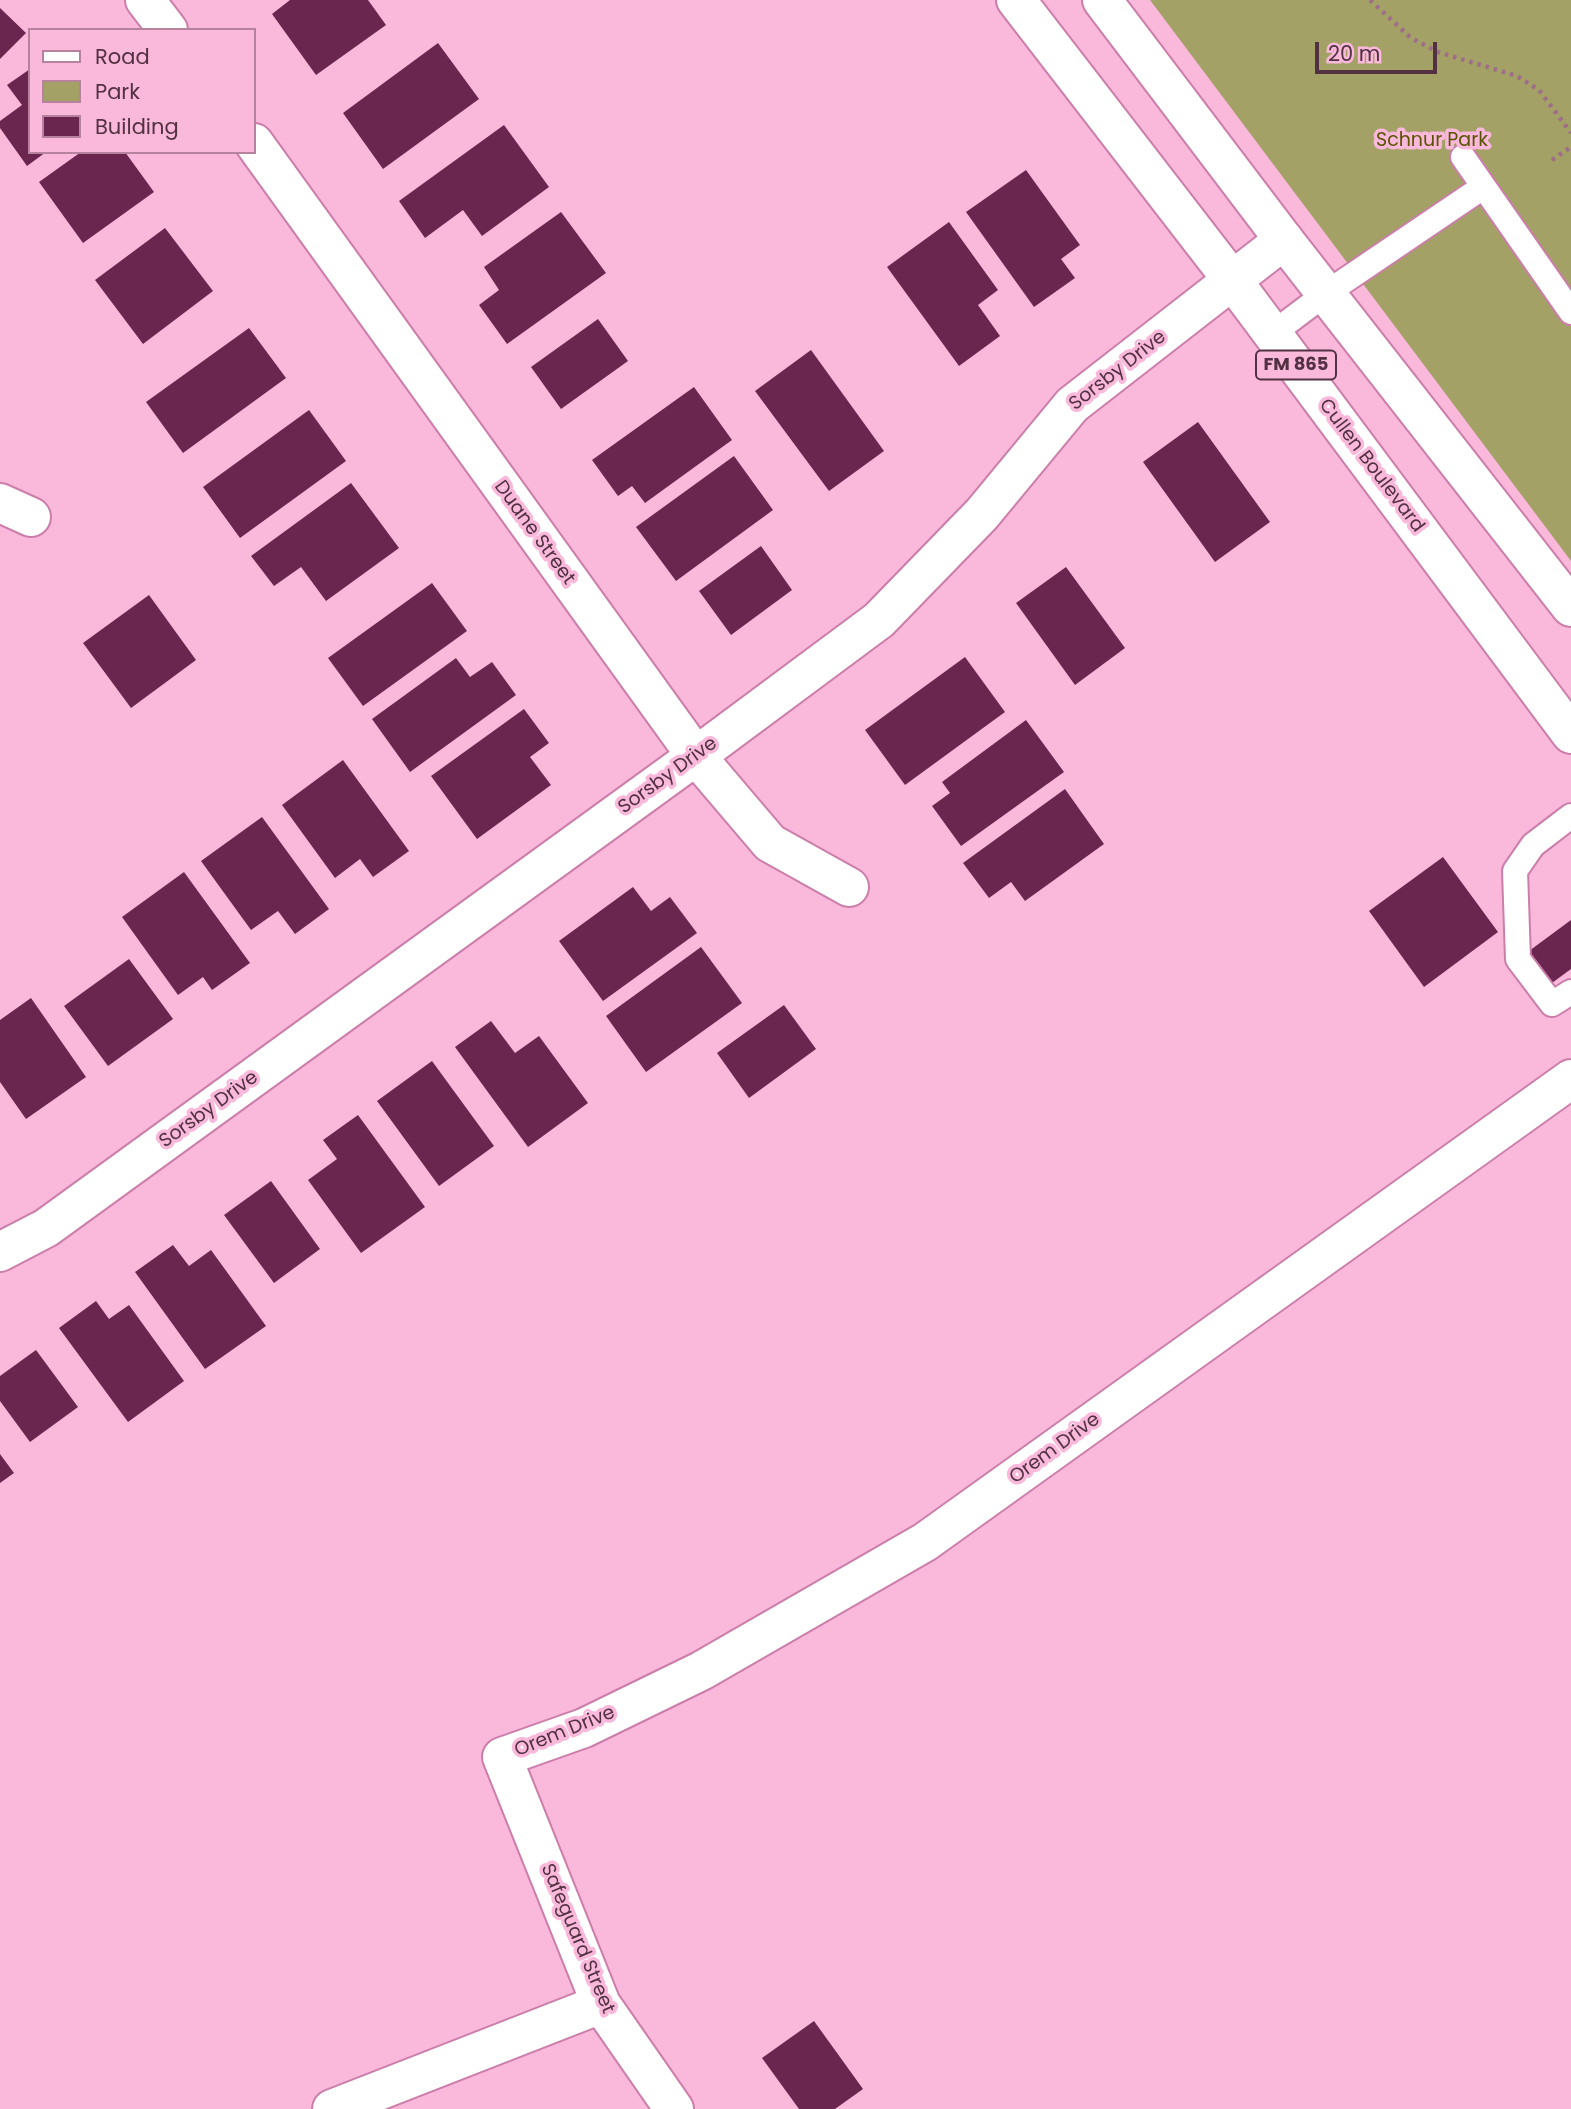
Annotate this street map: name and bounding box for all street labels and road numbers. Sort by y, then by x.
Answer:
street label: Sorsby Drive [1065,326,1171,416]
road number: FM 865 [1256,351,1336,380]
street label: Cullen Boulevard [1313,395,1429,537]
street label: Duane Street [489,477,579,589]
street label: Sorsby Drive [614,733,722,819]
street label: Sorsby Drive [155,1067,263,1153]
street label: Orem Drive [1005,1409,1105,1489]
street label: Orem Drive [512,1702,618,1762]
street label: Safeguard Street [535,1861,619,2017]

